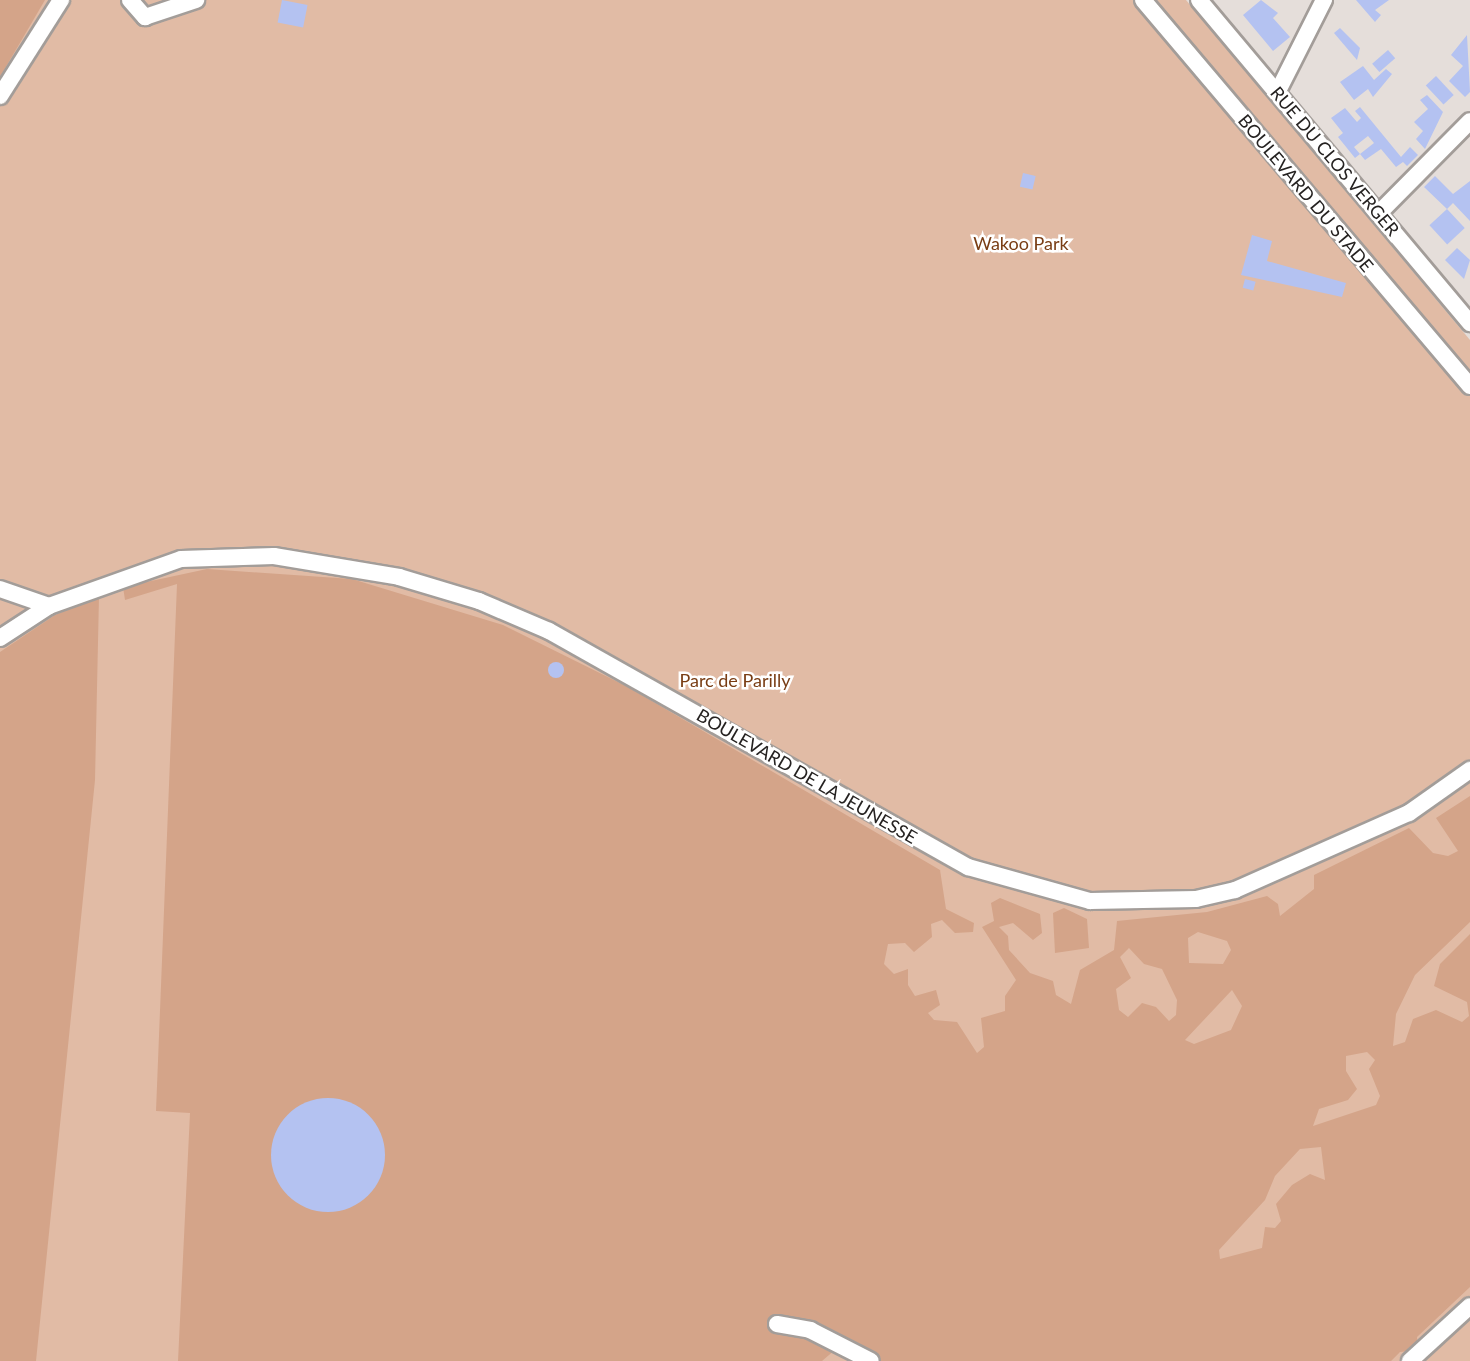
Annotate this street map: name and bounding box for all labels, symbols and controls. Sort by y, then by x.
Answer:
street label: RUE DU CLOS VERGER [1266,82,1404,240]
street label: BOULEVARD DU STADE [1234,110,1378,276]
park label: Wakoo Park [973,232,1069,254]
park label: Parc de Parilly [679,669,791,691]
street label: BOULEVARD DE LA JEUNESSE [693,704,921,848]

